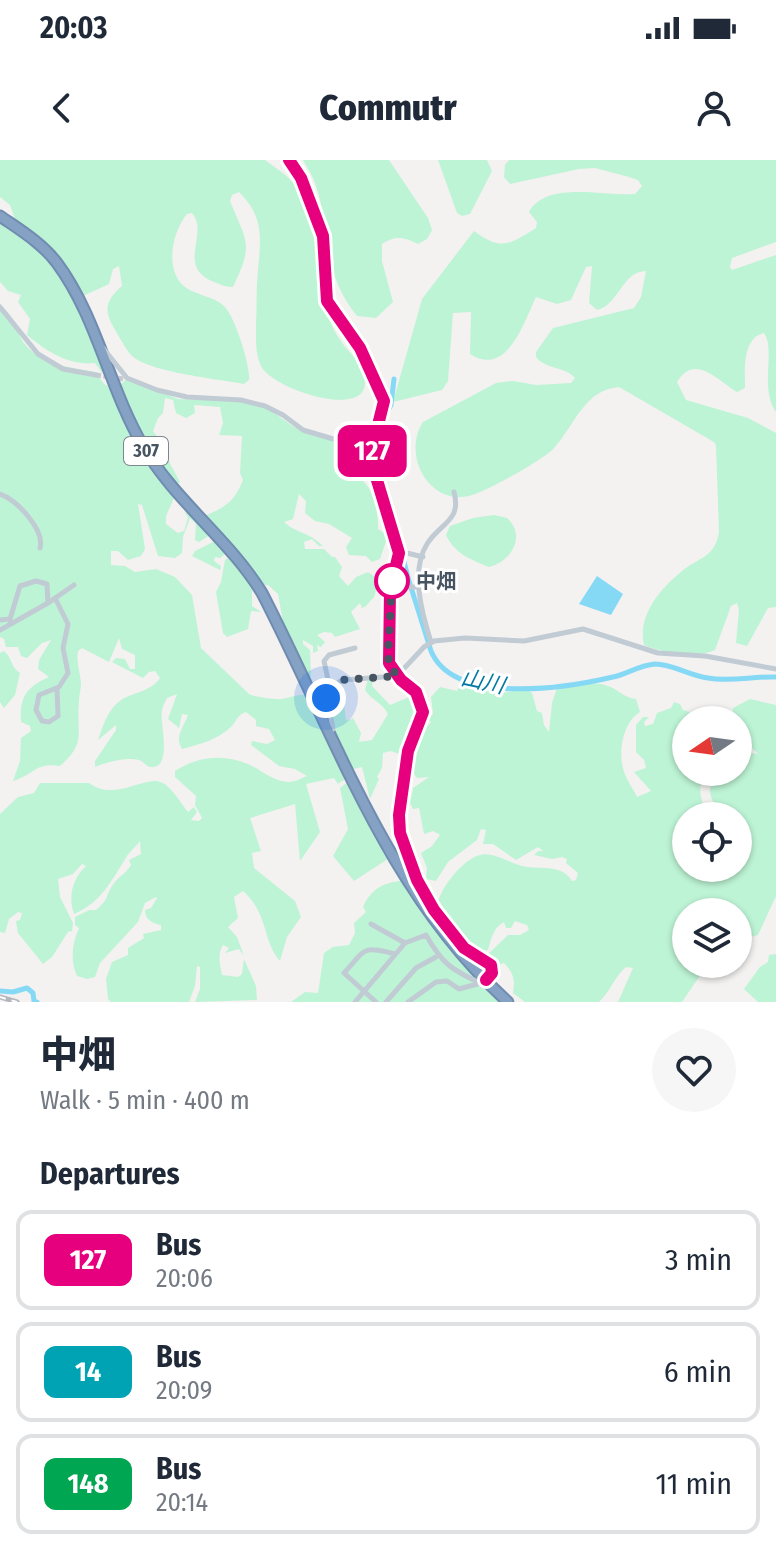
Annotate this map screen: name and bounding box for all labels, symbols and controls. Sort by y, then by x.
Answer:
text: 20:03 [40,10,107,46]
icon: back [40,86,84,130]
text: Commutr [319,86,457,130]
icon: person [692,86,736,130]
line badge: 127 [326,425,418,477]
text: 127 [354,434,390,467]
road number: 307 [124,437,168,465]
marker: 中畑 [375,564,409,598]
place label: 中畑 [416,569,456,593]
water label: 山川 [459,664,509,700]
your location [306,678,346,718]
north arrow [672,706,752,786]
map controls [672,706,752,978]
button: locate [672,802,752,882]
button: layers [672,898,752,978]
button: heart [652,1028,736,1112]
text: 中畑 [40,1032,116,1078]
text: Walk · 5 min · 400 m [40,1085,250,1116]
text: Departures [40,1156,180,1192]
text: Bus [156,1227,201,1263]
text: 3 min [665,1242,732,1278]
text: 127 [70,1243,106,1276]
text: 20:06 [156,1263,213,1294]
text: Bus [156,1339,201,1375]
text: 6 min [664,1354,732,1390]
text: 14 [75,1355,101,1388]
text: 20:09 [156,1375,213,1406]
text: Bus [156,1451,201,1487]
text: 11 min [656,1466,732,1502]
text: 148 [67,1467,109,1500]
text: 20:14 [156,1487,208,1518]

